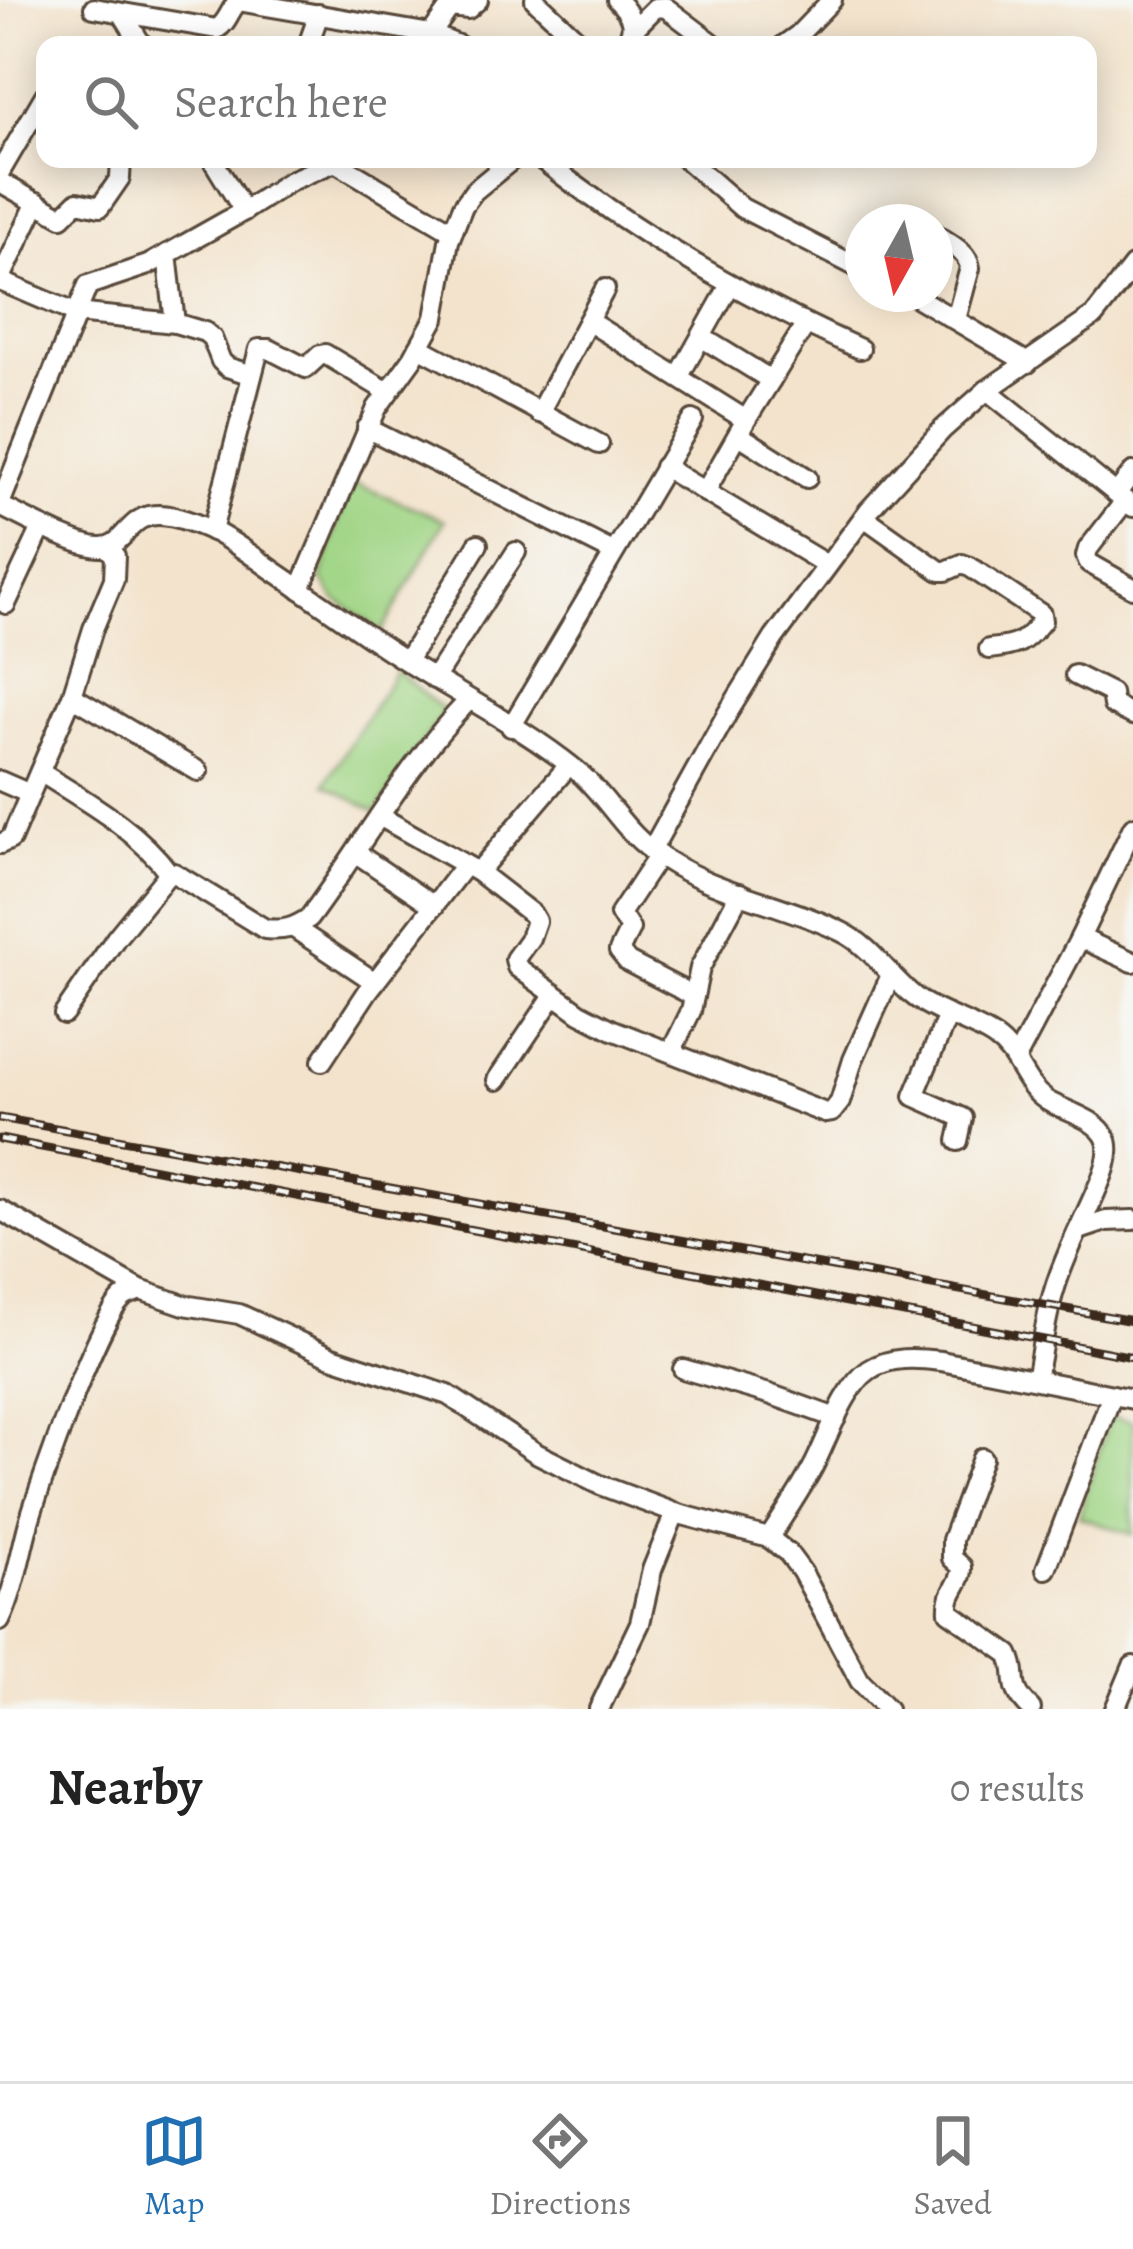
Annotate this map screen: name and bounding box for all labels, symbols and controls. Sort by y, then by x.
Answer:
search box [36,36,1097,168]
icon: search [78,69,144,135]
text: Search here [174,71,388,133]
north arrow [845,204,953,312]
text: Nearby [48,1752,202,1822]
text: 0 results [950,1761,1085,1814]
tab: Map [141,2108,207,2225]
tab: Directions [490,2108,631,2225]
tab: Saved [914,2108,992,2225]

